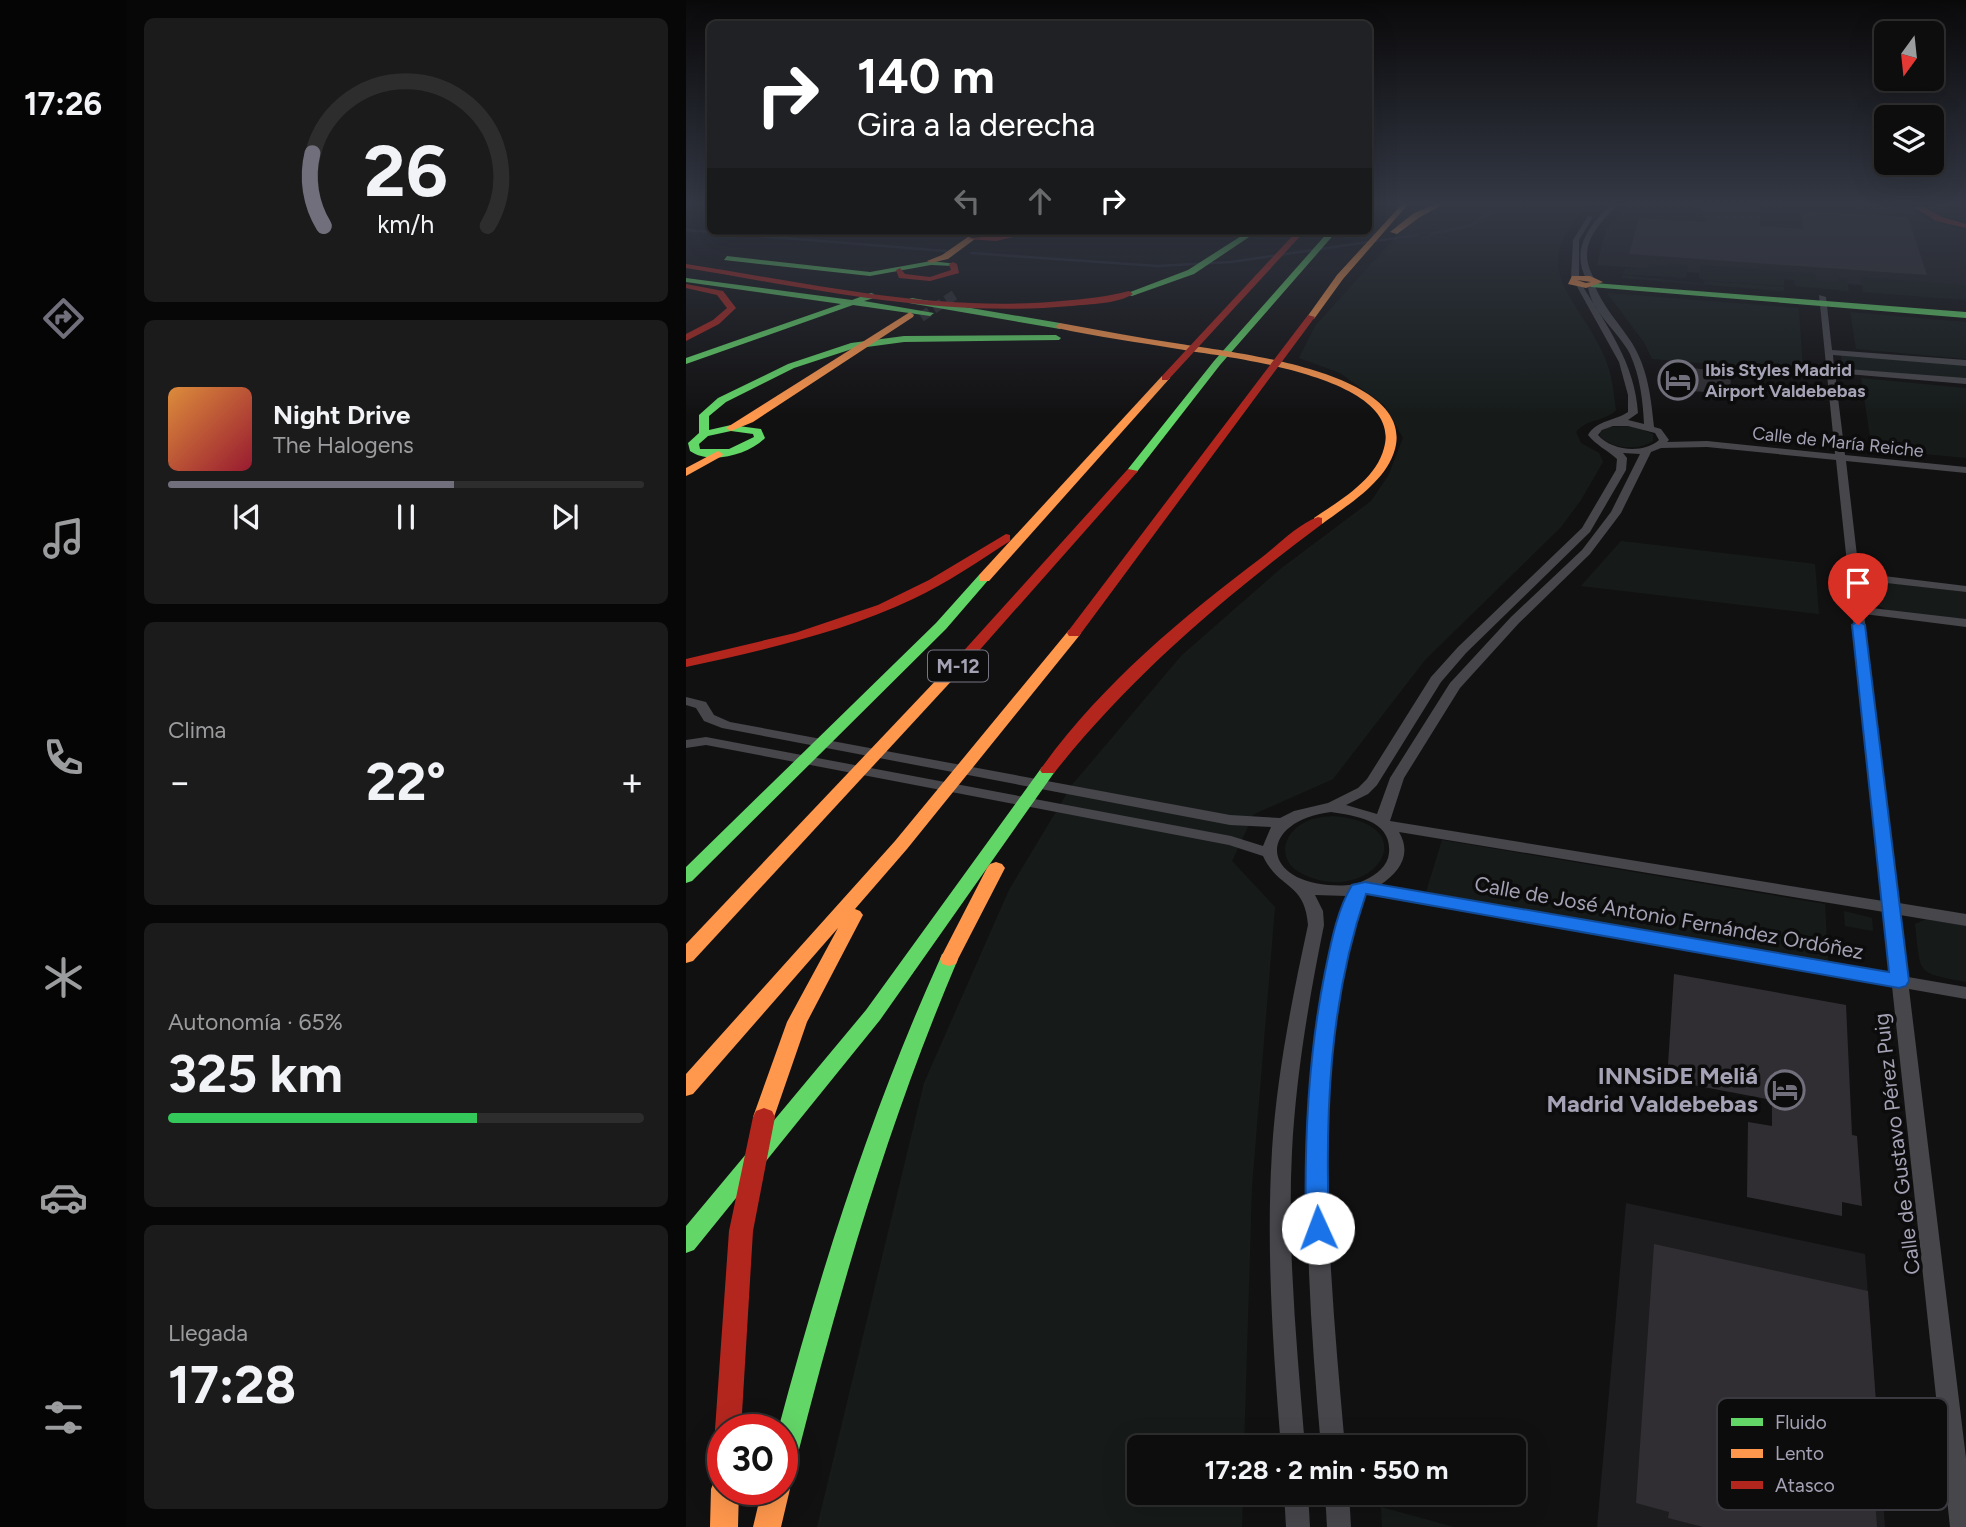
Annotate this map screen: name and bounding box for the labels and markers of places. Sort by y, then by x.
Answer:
hotel icon: Ibis Styles Madrid Airport Valdebebas [1657,359,1699,401]
place label: Ibis Styles Madrid Airport Valdebebas [1705,359,1866,402]
pin [1828,553,1888,625]
place label: INNSiDE Meliá Madrid Valdebebas [1546,1061,1758,1118]
hotel icon: INNSiDE Meliá Madrid Valdebebas [1764,1069,1806,1111]

